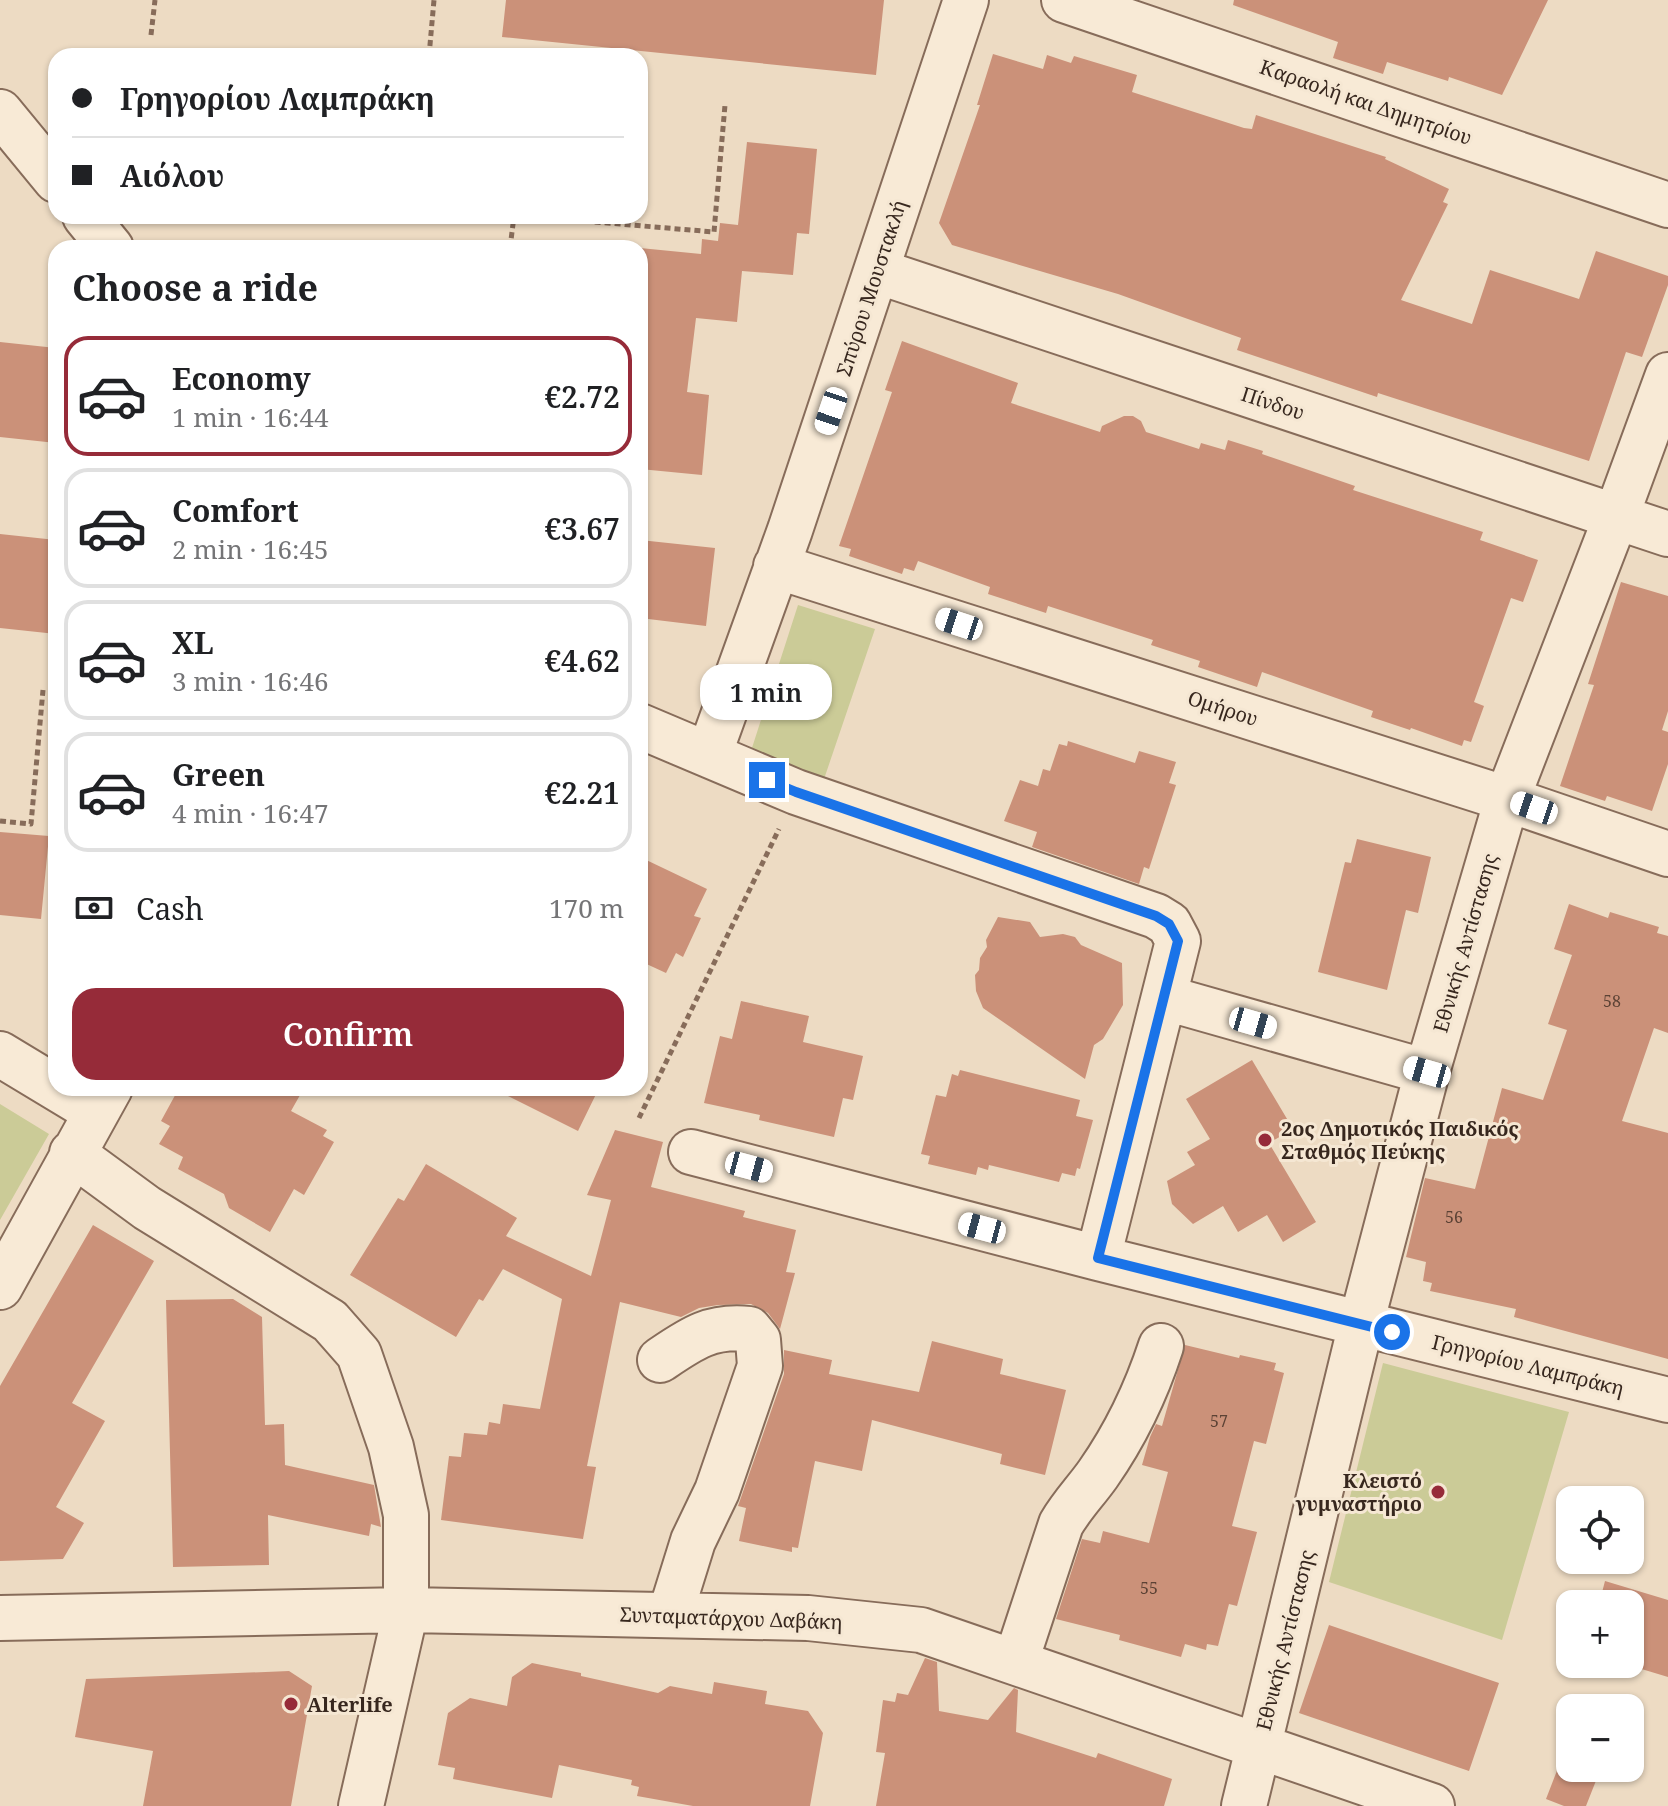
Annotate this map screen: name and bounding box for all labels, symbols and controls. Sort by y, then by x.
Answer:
street label: Καραολή και Δημητρίου [1256,53,1476,151]
text: Γρηγορίου Λαμπράκη [120,78,434,119]
text: Αιόλου [120,155,224,196]
street label: Σπύρου Μουστακλή [830,197,912,379]
text: Choose a ride [72,263,318,312]
text: Economy [172,358,311,399]
icon: car [76,360,148,432]
text: €2.72 [544,376,620,417]
street label: Πίνδου [1238,380,1308,426]
car [812,384,850,438]
text: 1 min · 16:44 [172,399,329,435]
text: Comfort [172,490,299,531]
icon: car [76,492,148,564]
text: €3.67 [544,508,620,549]
text: 2 min · 16:45 [172,531,329,567]
car [932,605,986,643]
text: XL [172,622,214,663]
icon: car [76,624,148,696]
text: €4.62 [544,640,620,681]
text: 3 min · 16:46 [172,663,329,699]
callout: 1 min [701,664,833,720]
text: 1 min [730,674,802,710]
street label: Ομήρου [1184,684,1262,732]
text: Green [172,754,265,795]
icon: car [76,756,148,828]
route end [749,762,785,798]
text: €2.21 [544,772,620,813]
car [1507,789,1561,827]
text: 4 min · 16:47 [172,795,329,831]
street label: Εθνικής Αντίστασης [1427,850,1503,1036]
icon: cash [72,886,116,930]
text: Cash [136,888,204,929]
text: 170 m [549,890,624,926]
button: Confirm [72,988,624,1080]
house number: 58 [1603,990,1621,1012]
car [1227,1005,1279,1041]
car [1401,1054,1453,1090]
place label: 2ος Δημοτικός Παιδικός Σταθμός Πεύκης [1281,1115,1519,1165]
marker: 2ος Δημοτικός Παιδικός Σταθμός Πεύκης [1256,1131,1274,1149]
car [723,1149,775,1185]
house number: 56 [1445,1206,1463,1228]
car [956,1210,1008,1246]
route start [1374,1314,1410,1350]
street label: Γρηγορίου Λαμπράκη [1429,1328,1627,1402]
house number: 57 [1210,1410,1228,1432]
place label: Κλειστό γυμναστήριο [1294,1467,1422,1517]
marker: Κλειστό γυμναστήριο [1429,1483,1447,1501]
map controls [1556,1486,1644,1782]
button: locate [1556,1486,1644,1574]
street label: Εθνικής Αντίστασης [1250,1547,1320,1733]
house number: 55 [1140,1577,1158,1599]
button: + [1556,1590,1644,1678]
street label: Συνταματάρχου Δαβάκη [619,1601,843,1635]
place label: Alterlife [307,1691,393,1718]
button: − [1556,1694,1644,1782]
marker: Alterlife [282,1695,300,1713]

